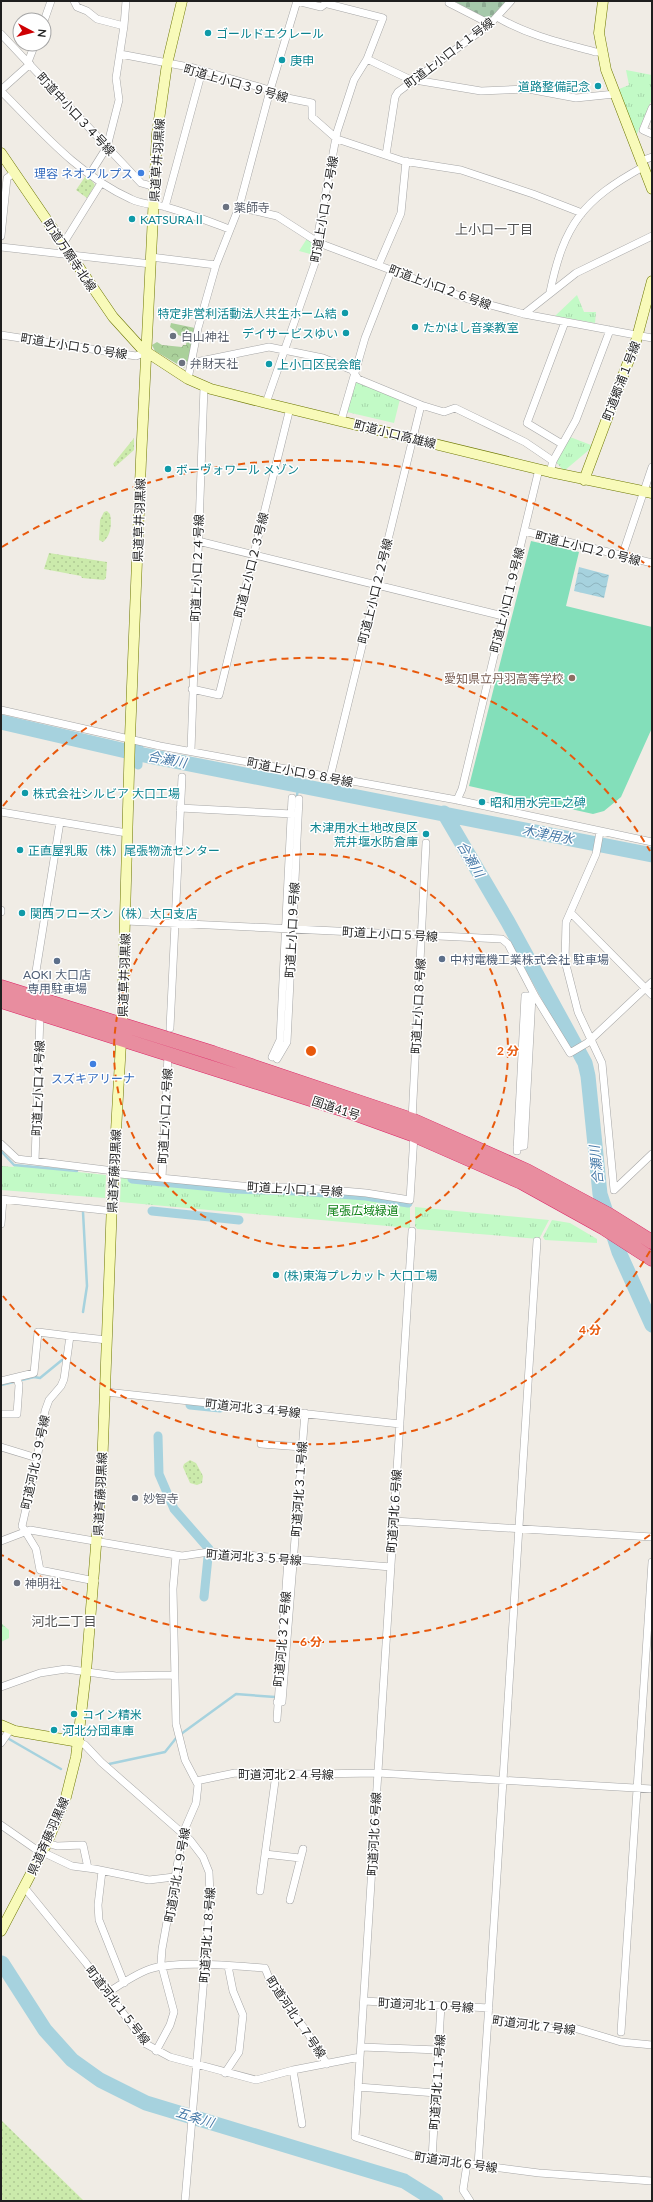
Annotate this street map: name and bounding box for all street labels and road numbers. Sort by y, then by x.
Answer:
street label: 町道上小口４１号線 [401,15,497,91]
street label: 町道上小口３９号線 [182,61,290,105]
street label: 町道中小口３４号線 [34,69,118,159]
street label: 県道草井羽黒線 [147,118,167,202]
street label: 町道上小口３２号線 [307,155,341,263]
street label: 町道万願寺北線 [40,216,100,294]
street label: 町道上小口２６号線 [387,261,493,313]
street label: 町道上小口５０号線 [19,330,129,362]
street label: 町道郷浦１号線 [599,339,643,423]
street label: 町道小口高雄線 [352,417,438,451]
street label: 県道草井羽黒線 [130,478,148,562]
street label: 町道上小口２３号線 [231,511,271,619]
street label: 町道上小口２４号線 [188,514,206,622]
street label: 町道上小口２０号線 [534,528,642,568]
street label: 町道上小口２２号線 [355,537,395,645]
street label: 町道上小口１９号線 [487,546,527,654]
street label: 町道上小口９８号線 [246,754,354,790]
street label: 町道上小口９号線 [282,882,302,978]
street label: 町道上小口５号線 [342,924,438,944]
street label: 県道草井羽黒線 [115,933,133,1017]
street label: 町道上小口８号線 [408,958,428,1054]
street label: 町道上小口４号線 [29,1040,47,1136]
street label: 町道上小口２号線 [155,1068,175,1164]
street label: 国道41号 [310,1093,362,1123]
street label: 県道斉藤羽黒線 [104,1129,124,1213]
street label: 町道上小口１号線 [247,1179,343,1199]
street label: 町道河北３４号線 [204,1396,302,1420]
street label: 町道河北３９号線 [18,1413,52,1511]
street label: 町道河北３１号線 [288,1441,310,1537]
street label: 県道斉藤羽黒線 [90,1452,110,1536]
street label: 町道河北６号線 [384,1469,404,1553]
street label: 町道河北３５号線 [206,1546,302,1568]
street label: 町道河北３２号線 [270,1591,294,1687]
street label: 町道河北２４号線 [238,1767,334,1782]
street label: 町道河北６号線 [364,1792,384,1876]
street label: 県道斉藤羽黒線 [24,1795,72,1877]
street label: 町道河北１９号線 [161,1826,193,1924]
street label: 町道河北１８号線 [196,1887,218,1983]
street label: 町道河北１５号線 [83,1963,153,2047]
street label: 町道河北１７号線 [263,1973,329,2061]
street label: 町道河北１０号線 [378,1995,474,2015]
street label: 町道河北７号線 [491,2012,577,2038]
street label: 町道河北１１号線 [426,2034,448,2130]
street label: 町道河北６号線 [413,2149,499,2175]

